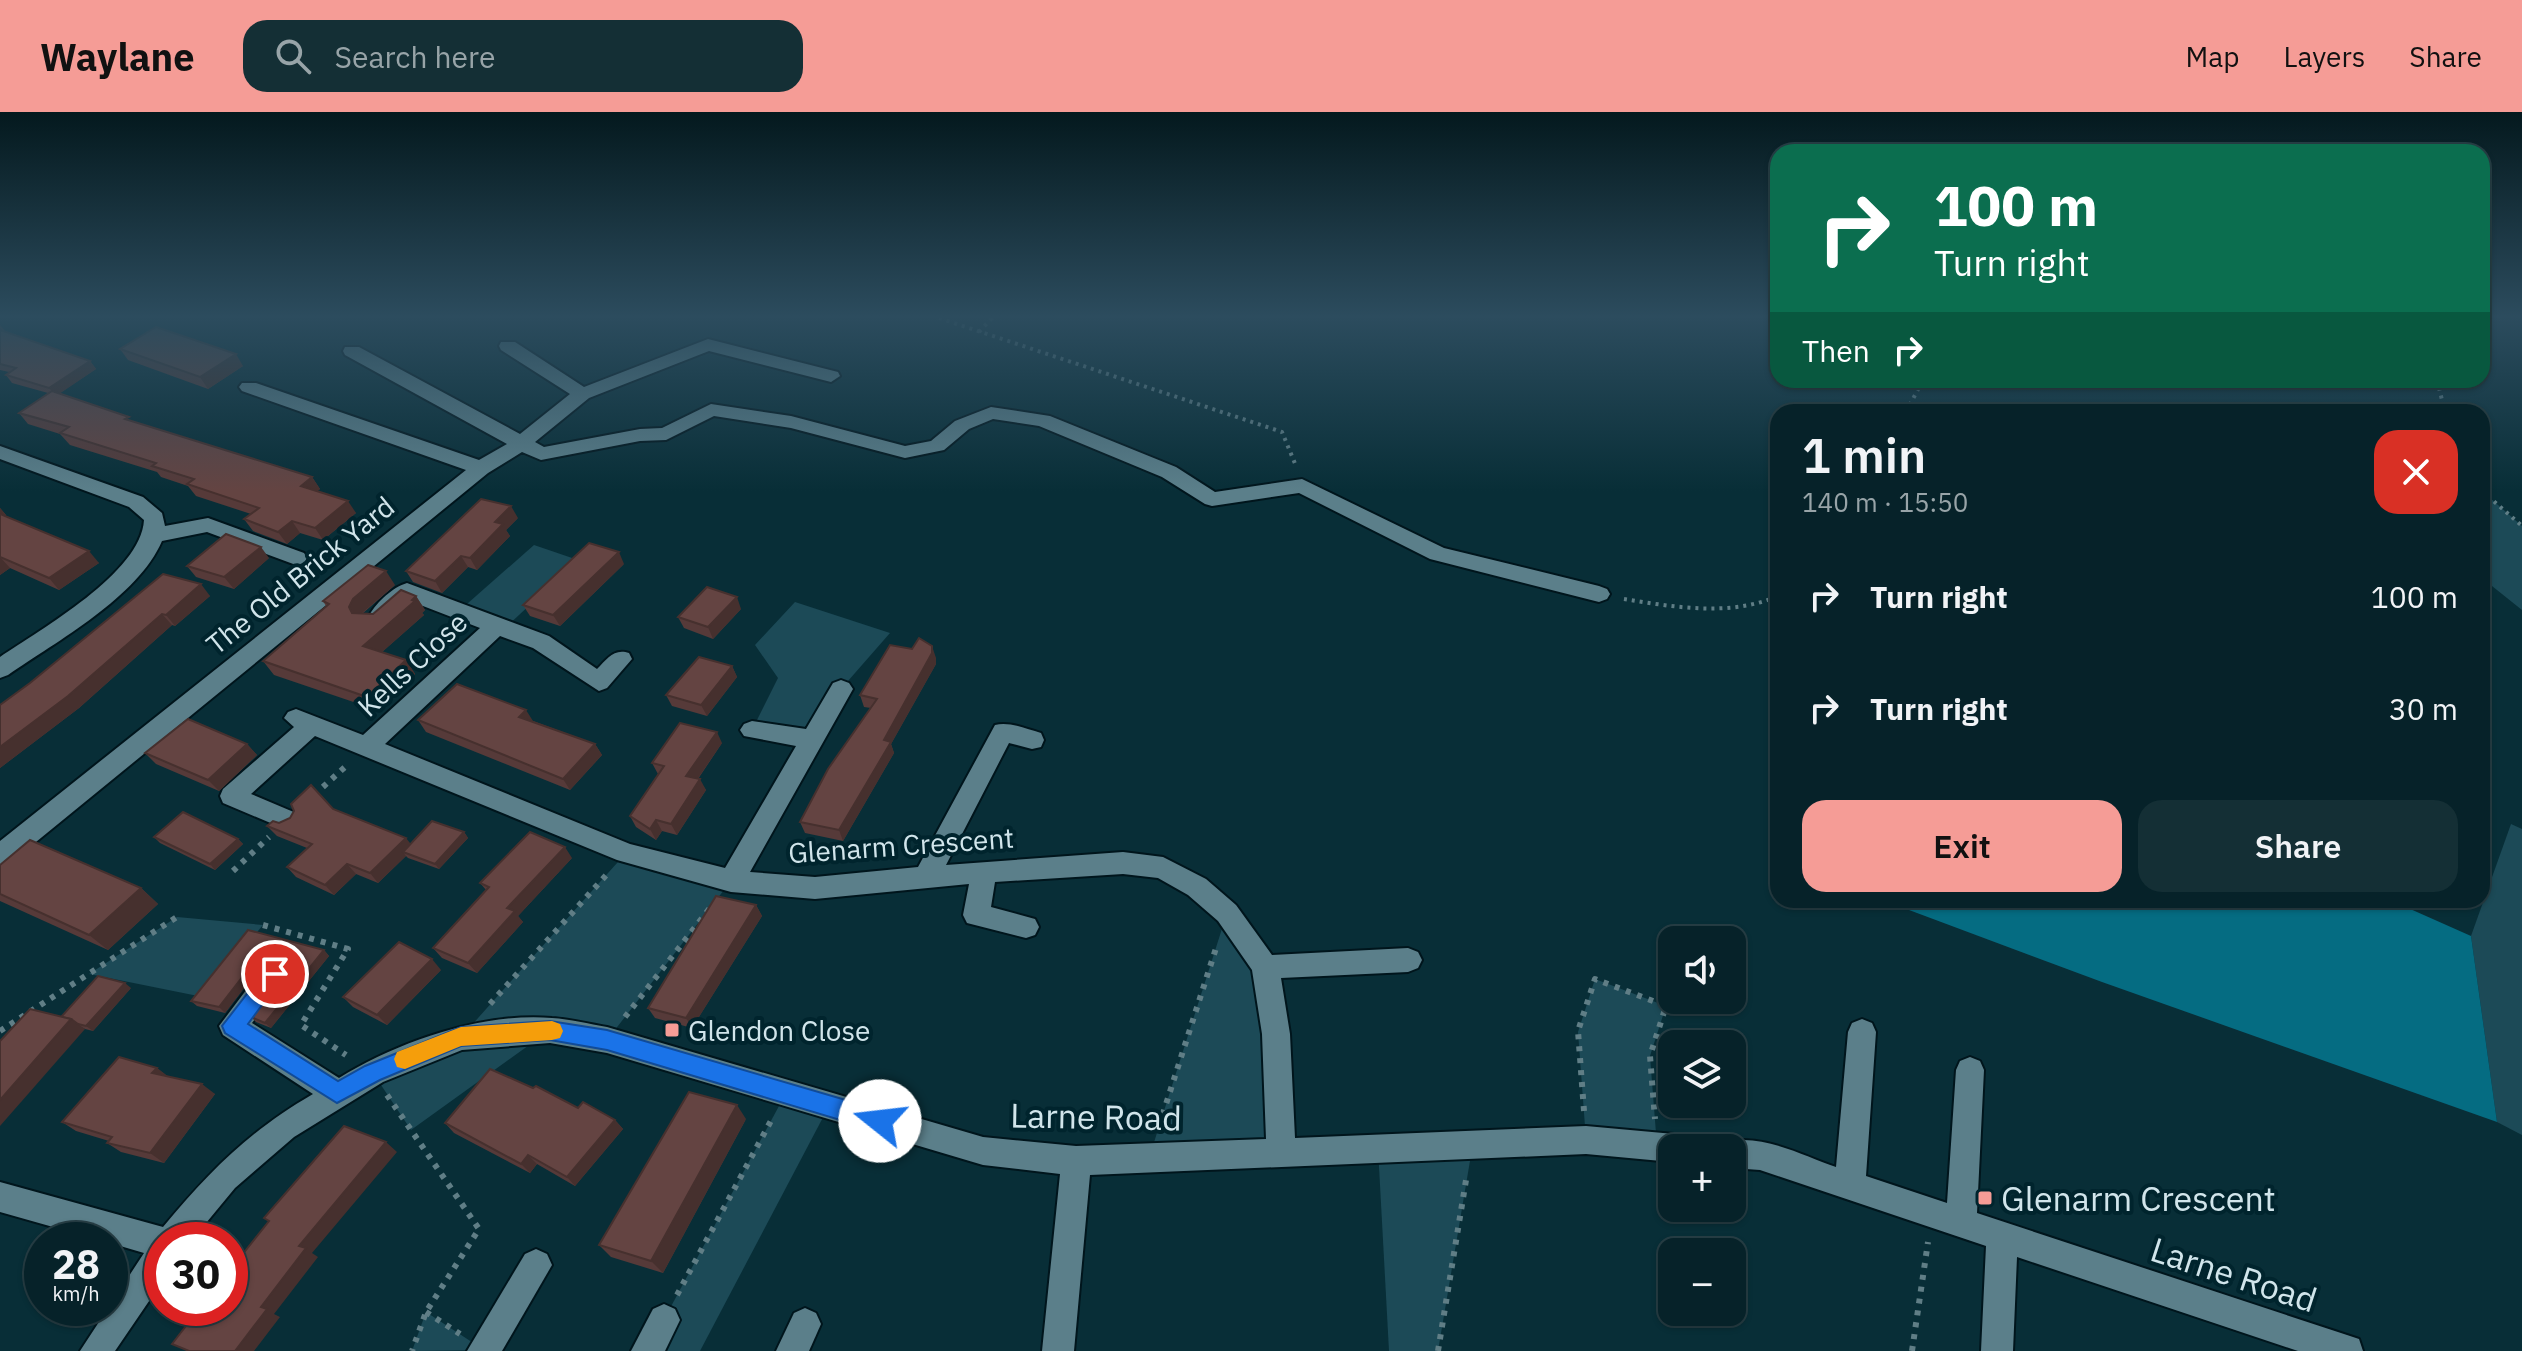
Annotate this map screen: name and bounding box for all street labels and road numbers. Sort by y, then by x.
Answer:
street label: The Old Brick Yard [198,488,402,662]
street label: Kells Close [349,604,475,724]
street label: Glenarm Crescent [787,819,1015,871]
street label: Larne Road [1010,1093,1182,1139]
street label: Larne Road [2145,1227,2323,1321]

